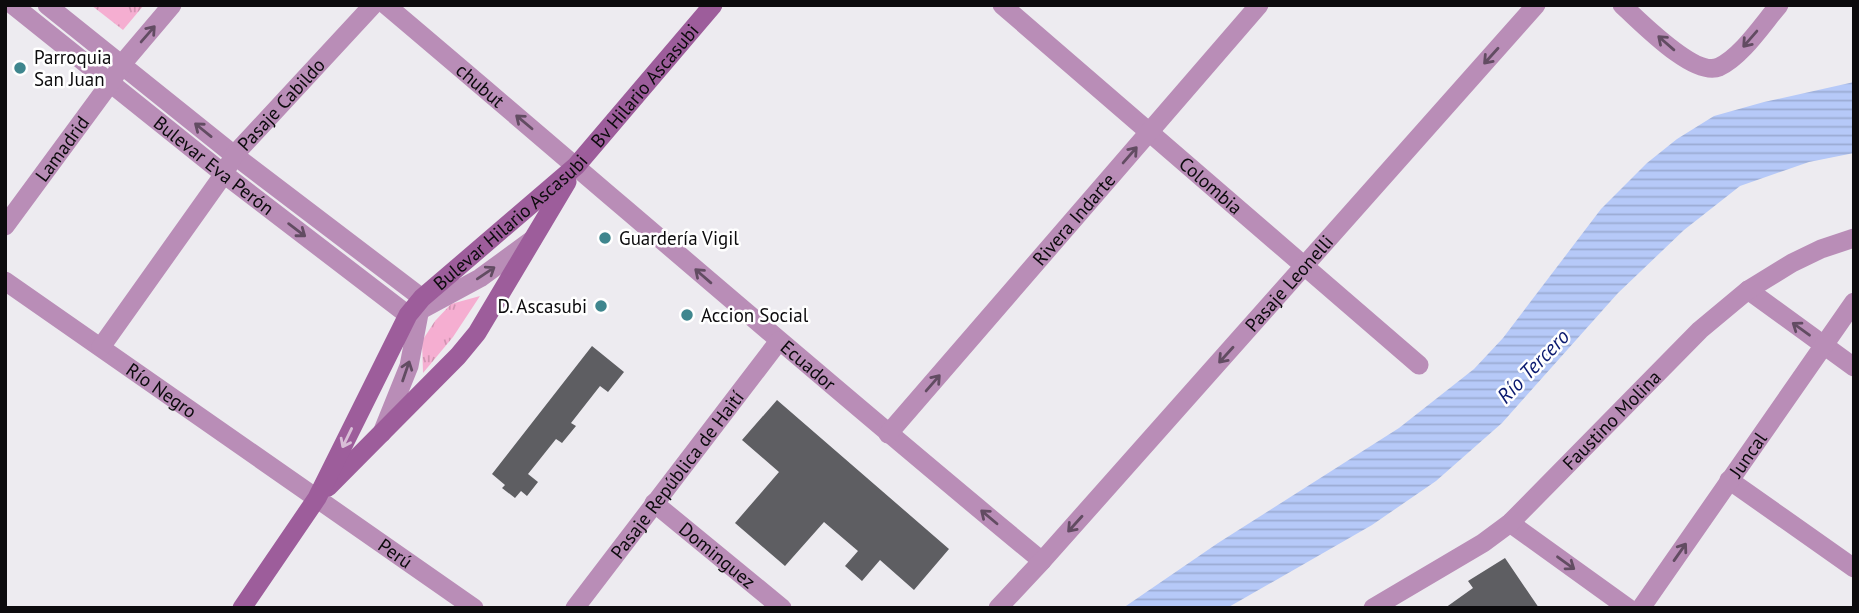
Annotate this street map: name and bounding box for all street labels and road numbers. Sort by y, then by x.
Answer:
street label: Bv Hilario Ascasubi [585,19,704,152]
street label: Pasaje Cabildo [232,53,330,156]
street label: chubut [451,58,510,113]
street label: Bulevar Eva Perón [149,110,279,220]
street label: Lamadrid [30,111,94,186]
street label: Bulevar Hilario Ascasubi [428,149,593,295]
street label: Colombia [1174,151,1248,219]
street label: Rivera Indarte [1027,168,1120,270]
street label: Pasaje Leonelli [1240,230,1338,336]
street label: Ecuador [776,335,841,396]
street label: Río Negro [122,357,202,423]
street label: Faustino Molina [1557,365,1666,475]
street label: Pasaje República de Haití [605,386,749,563]
street label: Juncal [1723,427,1772,483]
street label: Dominguez [674,517,761,593]
street label: Perú [374,533,417,573]

